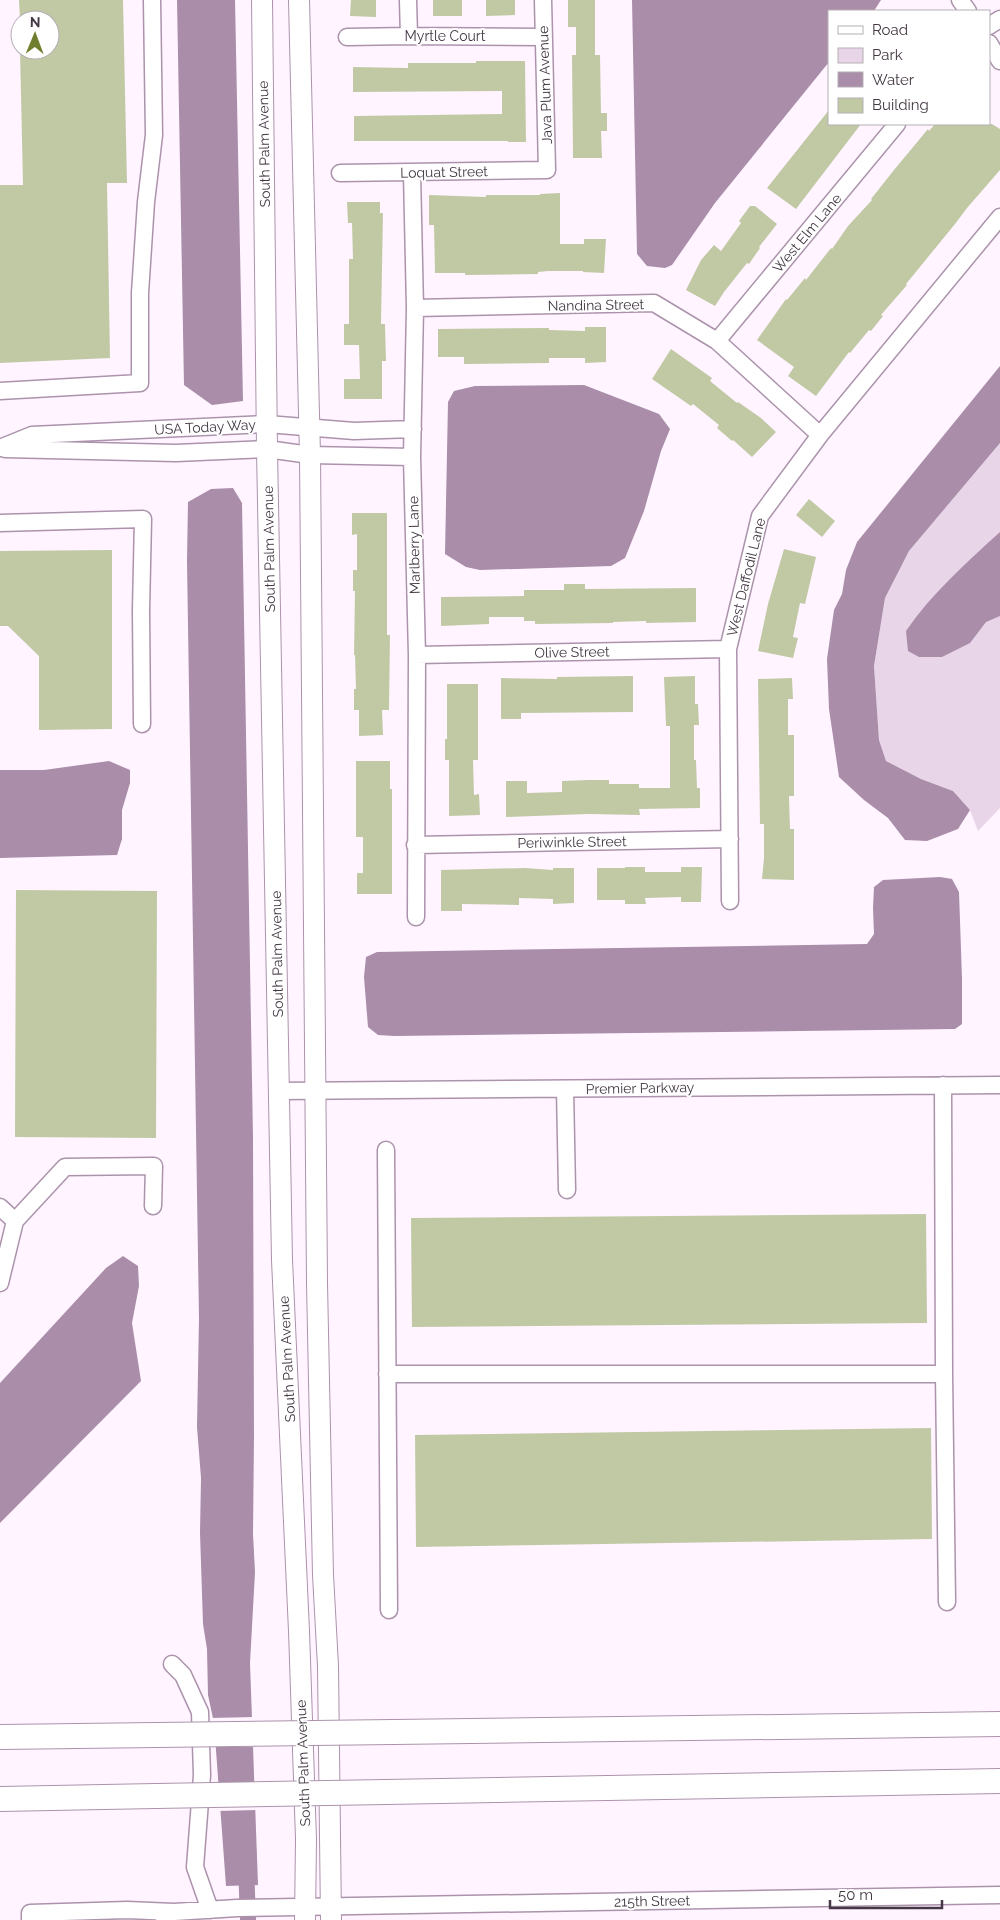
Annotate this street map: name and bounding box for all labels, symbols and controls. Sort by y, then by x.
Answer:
north arrow [10,10,60,60]
legend [828,10,990,125]
text: N [30,14,41,30]
text: Road [872,21,908,39]
street label: Java Plum Avenue [535,26,555,144]
street label: Myrtle Court [405,28,486,44]
text: Park [872,46,903,64]
text: Water [872,71,915,89]
street label: South Palm Avenue [255,80,273,208]
text: Building [872,96,929,114]
street label: Loquat Street [400,163,488,181]
street label: West Elm Lane [769,190,845,276]
street label: Nandina Street [548,296,645,314]
street label: USA Today Way [154,416,257,438]
street label: South Palm Avenue [260,485,278,613]
street label: Marlberry Lane [405,496,423,594]
street label: West Daffodil Lane [724,516,768,638]
street label: Olive Street [534,643,610,661]
street label: Periwinkle Street [517,833,627,851]
street label: South Palm Avenue [268,890,286,1018]
street label: Premier Parkway [586,1079,695,1097]
street label: South Palm Avenue [276,1295,298,1423]
street label: South Palm Avenue [293,1699,313,1827]
scale bar [830,1878,942,1910]
text: 50 m [838,1886,873,1904]
street label: 215th Street [614,1892,691,1910]

